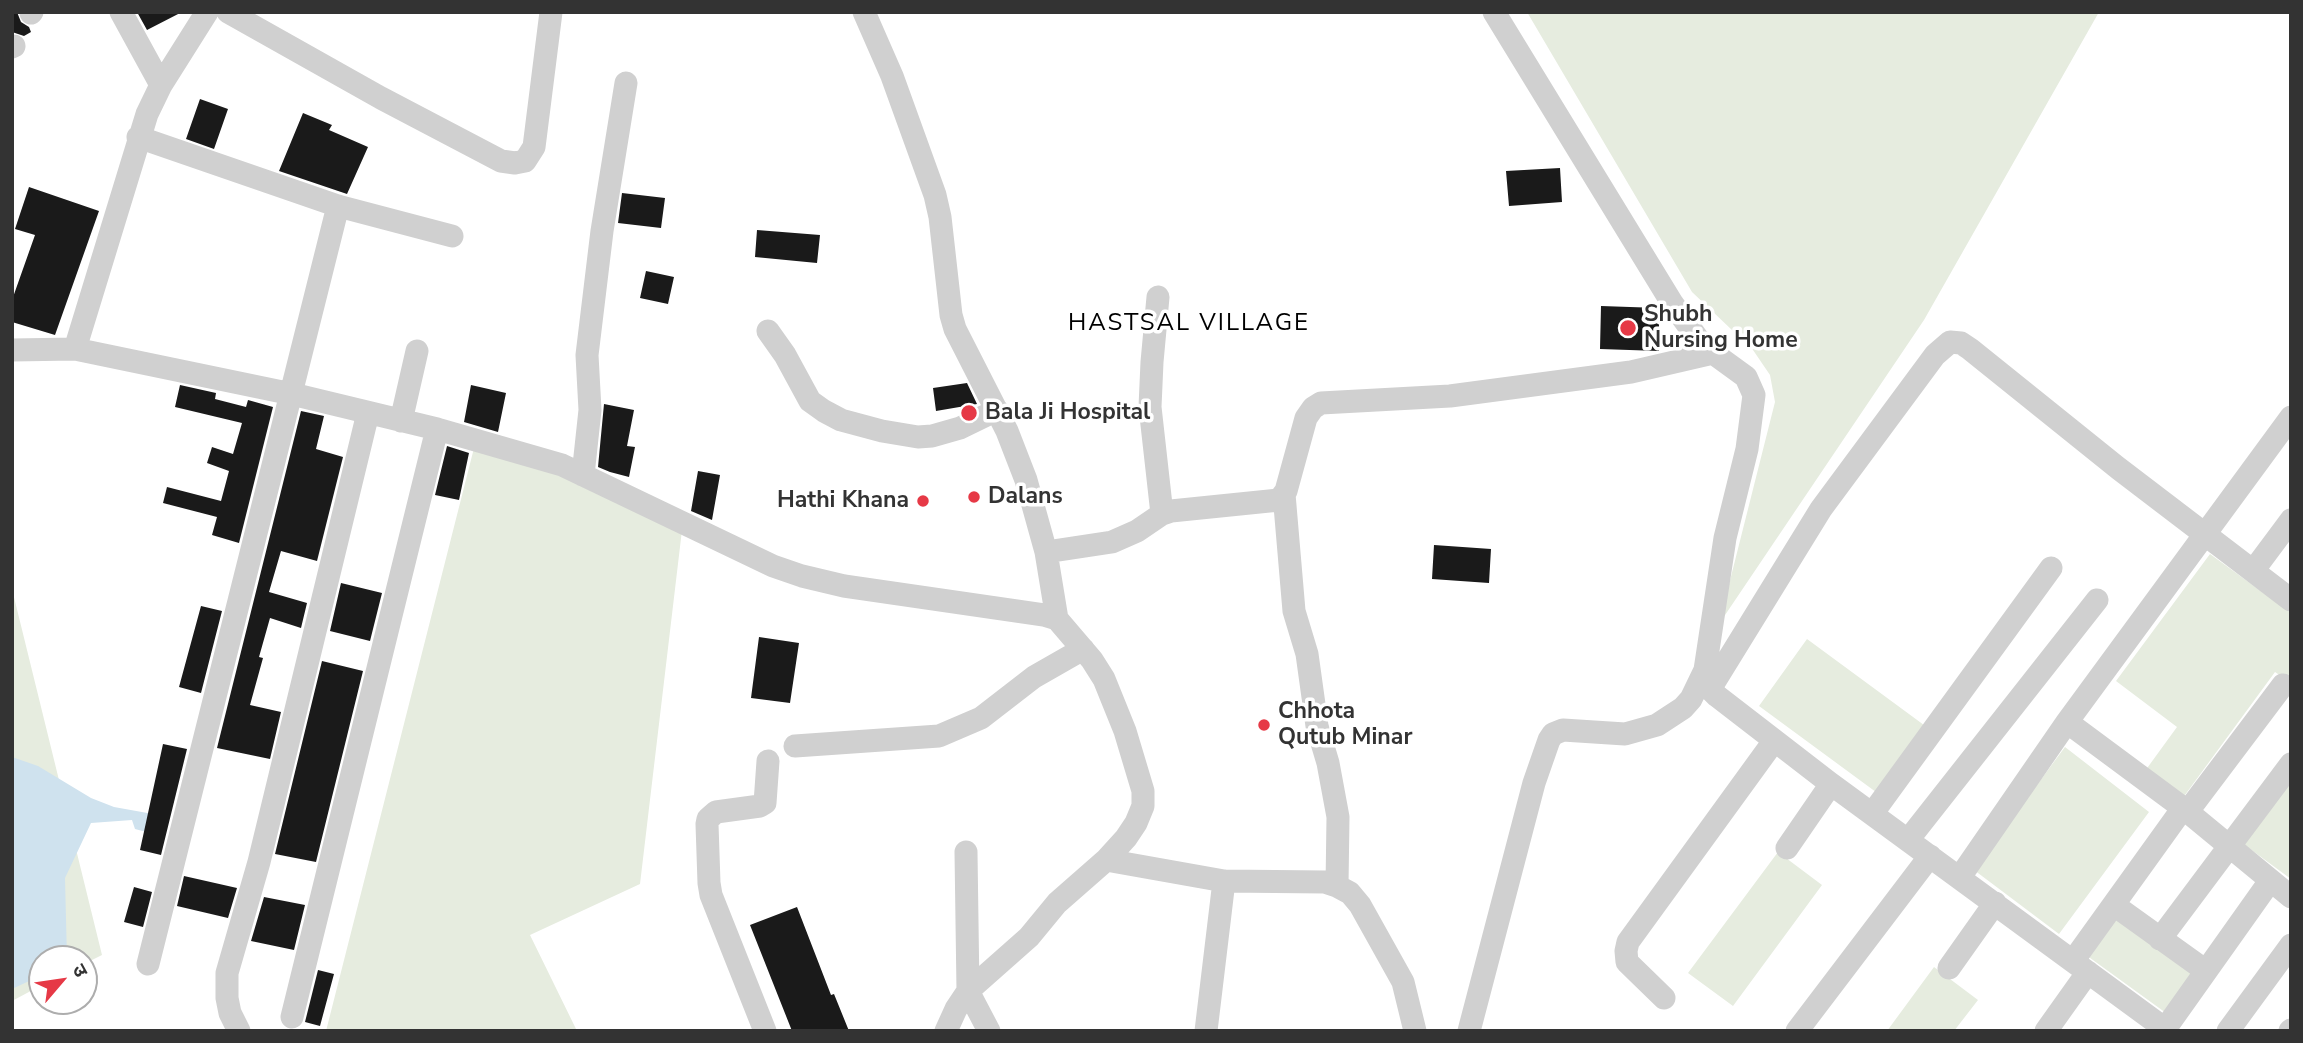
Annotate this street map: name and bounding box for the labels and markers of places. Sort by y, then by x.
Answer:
place label: Shubh Nursing Home [1644,301,1798,355]
marker: Shubh Nursing Home [1618,318,1638,338]
place label: Bala Ji Hospital [985,399,1150,427]
marker: Bala Ji Hospital [959,403,979,423]
place label: Dalans [988,483,1063,511]
place label: Hathi Khana [777,487,909,515]
marker: Dalans [966,489,982,505]
marker: Hathi Khana [915,493,931,509]
place label: Chhota Qutub Minar [1278,698,1412,752]
marker: Chhota Qutub Minar [1256,717,1272,733]

